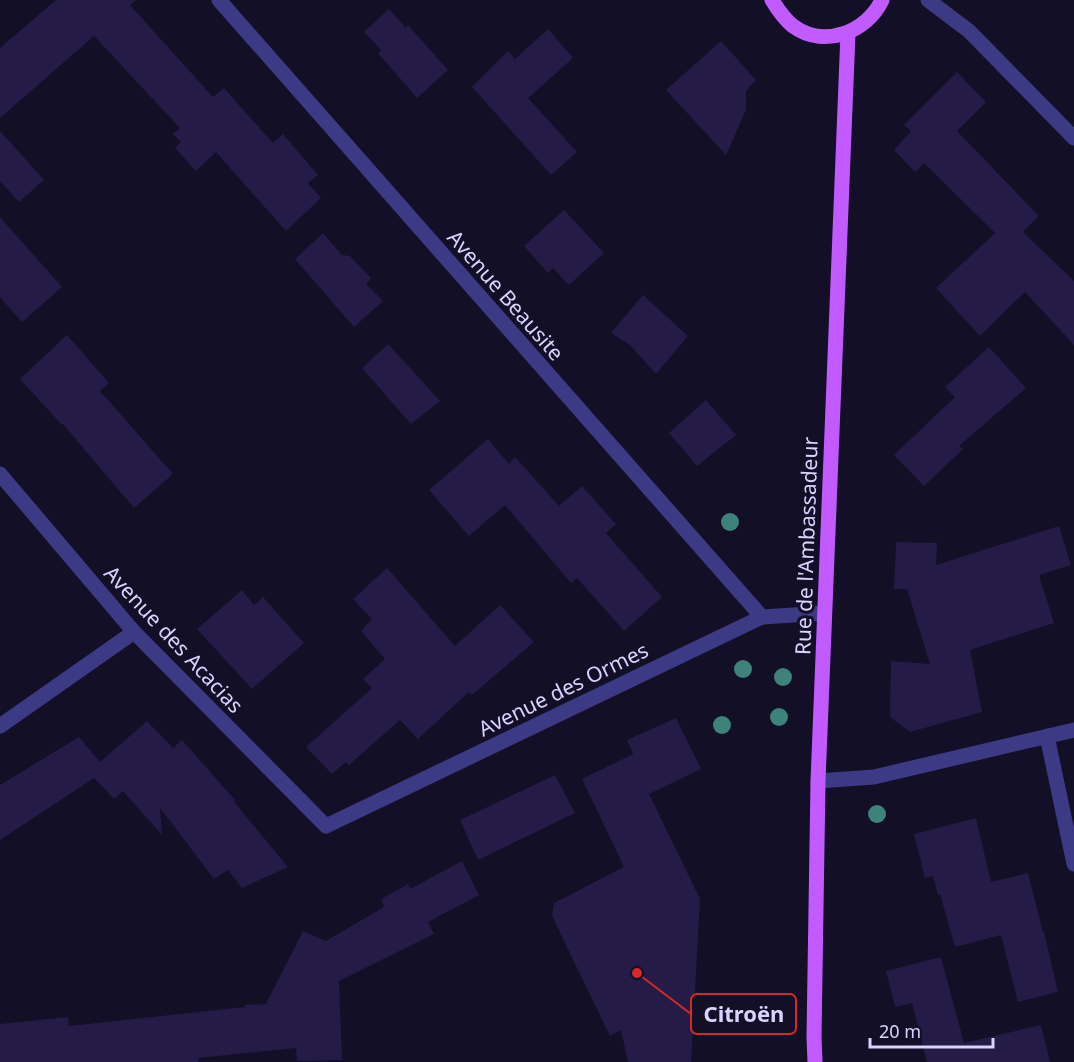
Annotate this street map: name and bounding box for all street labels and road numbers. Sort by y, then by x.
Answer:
street label: Avenue Beausite [442,224,570,366]
street label: Rue de l'Ambassadeur [788,436,824,656]
street label: Avenue des Acacias [98,559,250,719]
street label: Avenue des Ormes [473,636,653,742]

